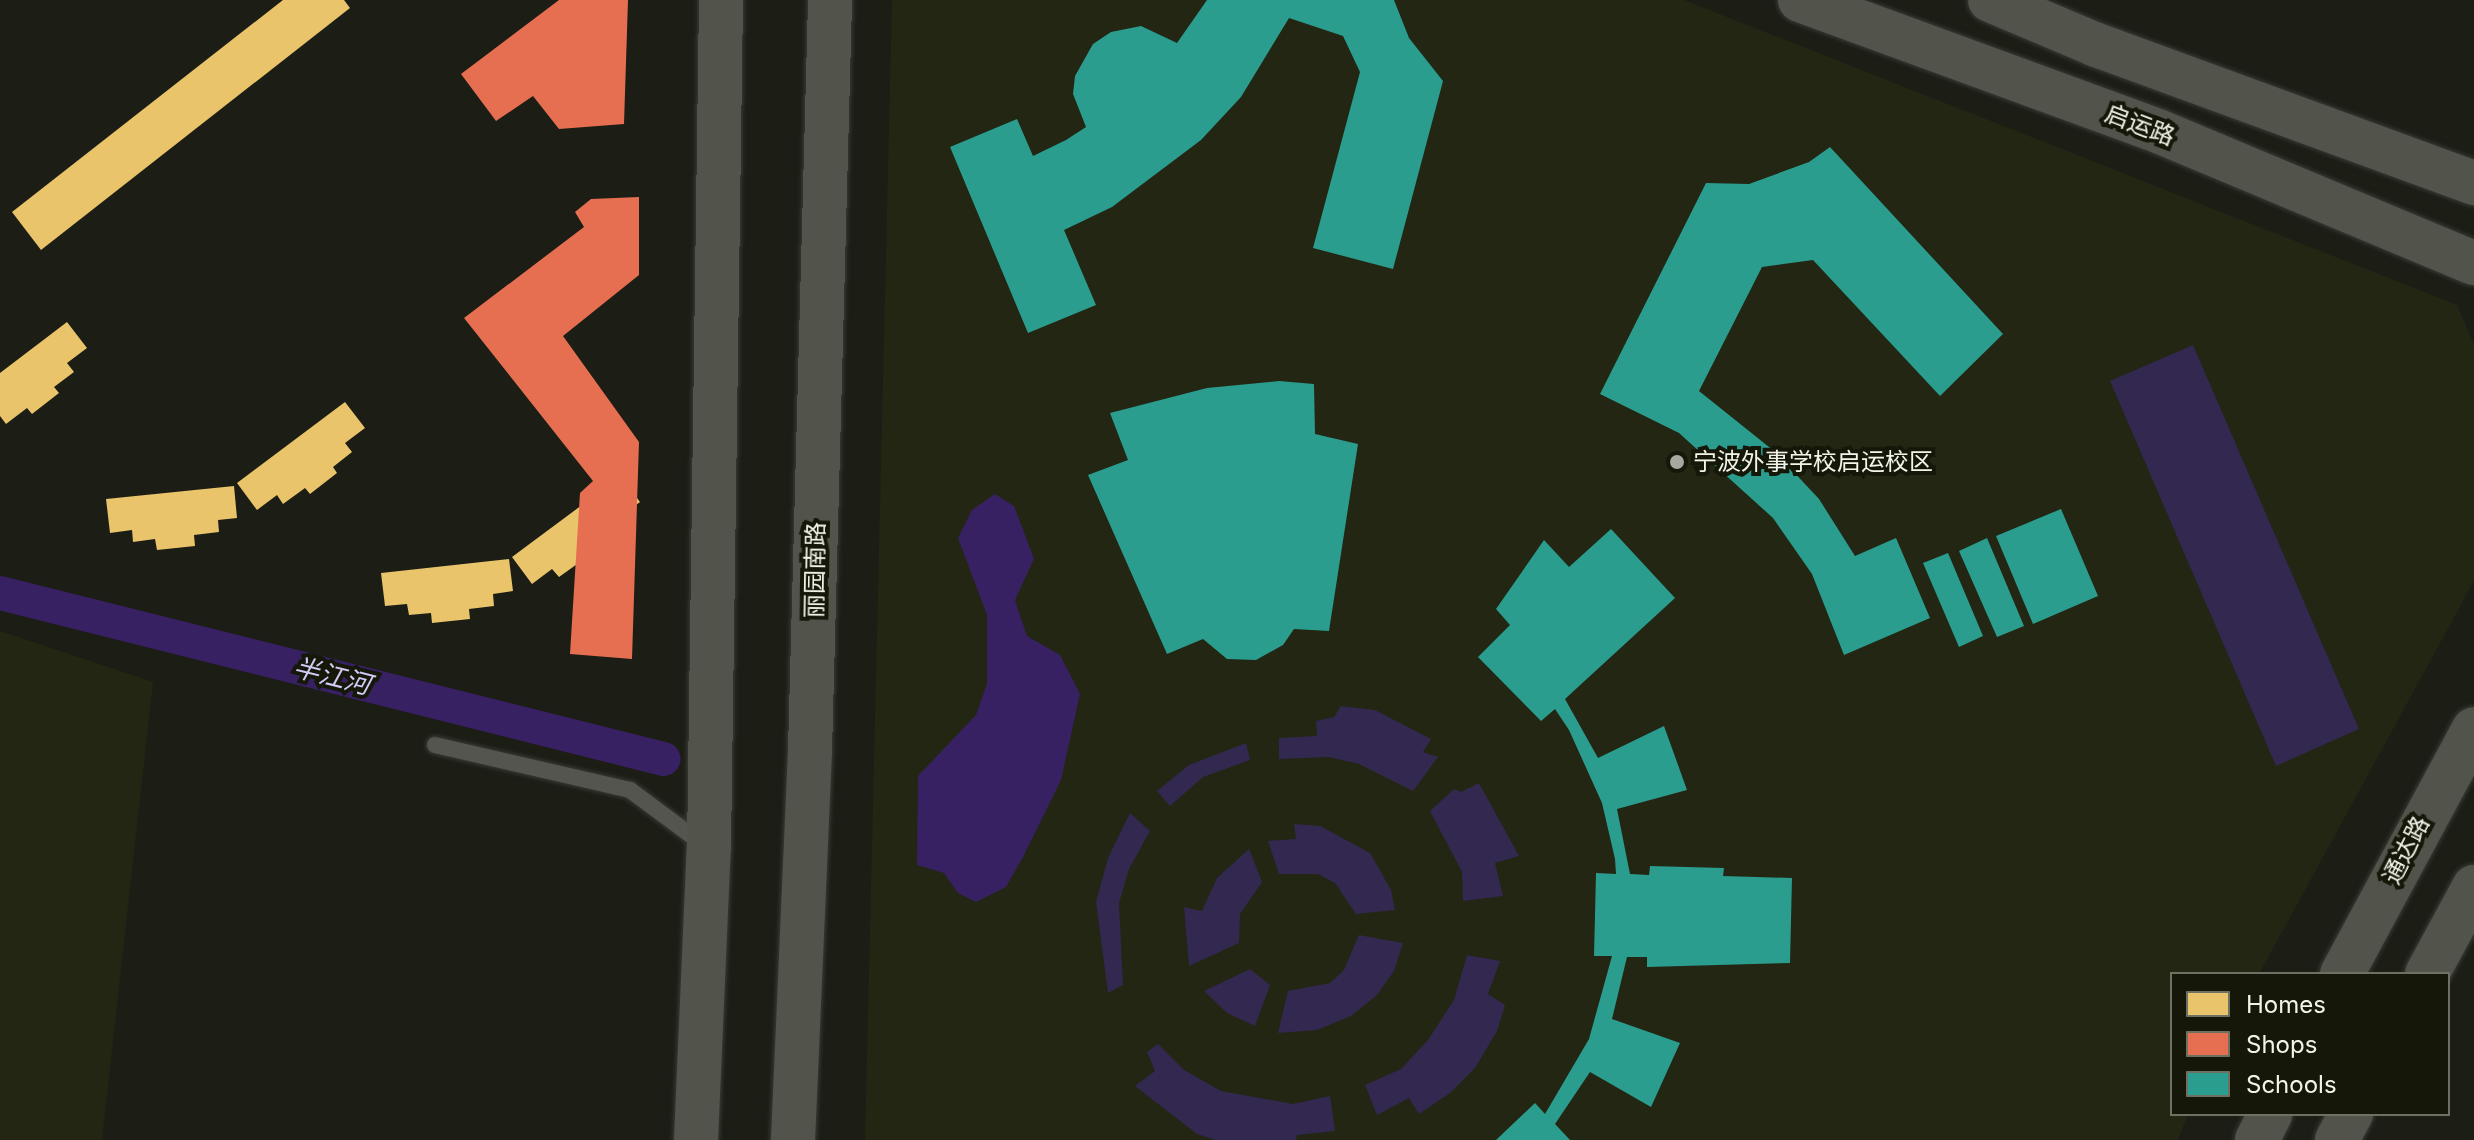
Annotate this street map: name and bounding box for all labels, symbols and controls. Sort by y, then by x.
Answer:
street label: 启运路 [2101,99,2179,151]
place label: 宁波外事学校启运校区 [1693,448,1933,476]
marker: 宁波外事学校启运校区 [1668,453,1686,471]
street label: 丽园南路 [800,522,830,618]
water label: 半江河 [290,651,374,701]
street label: 通达路 [2377,811,2435,889]
legend [2170,972,2450,1116]
text: Homes [2246,990,2326,1019]
text: Shops [2246,1030,2317,1059]
text: Schools [2246,1070,2337,1099]

